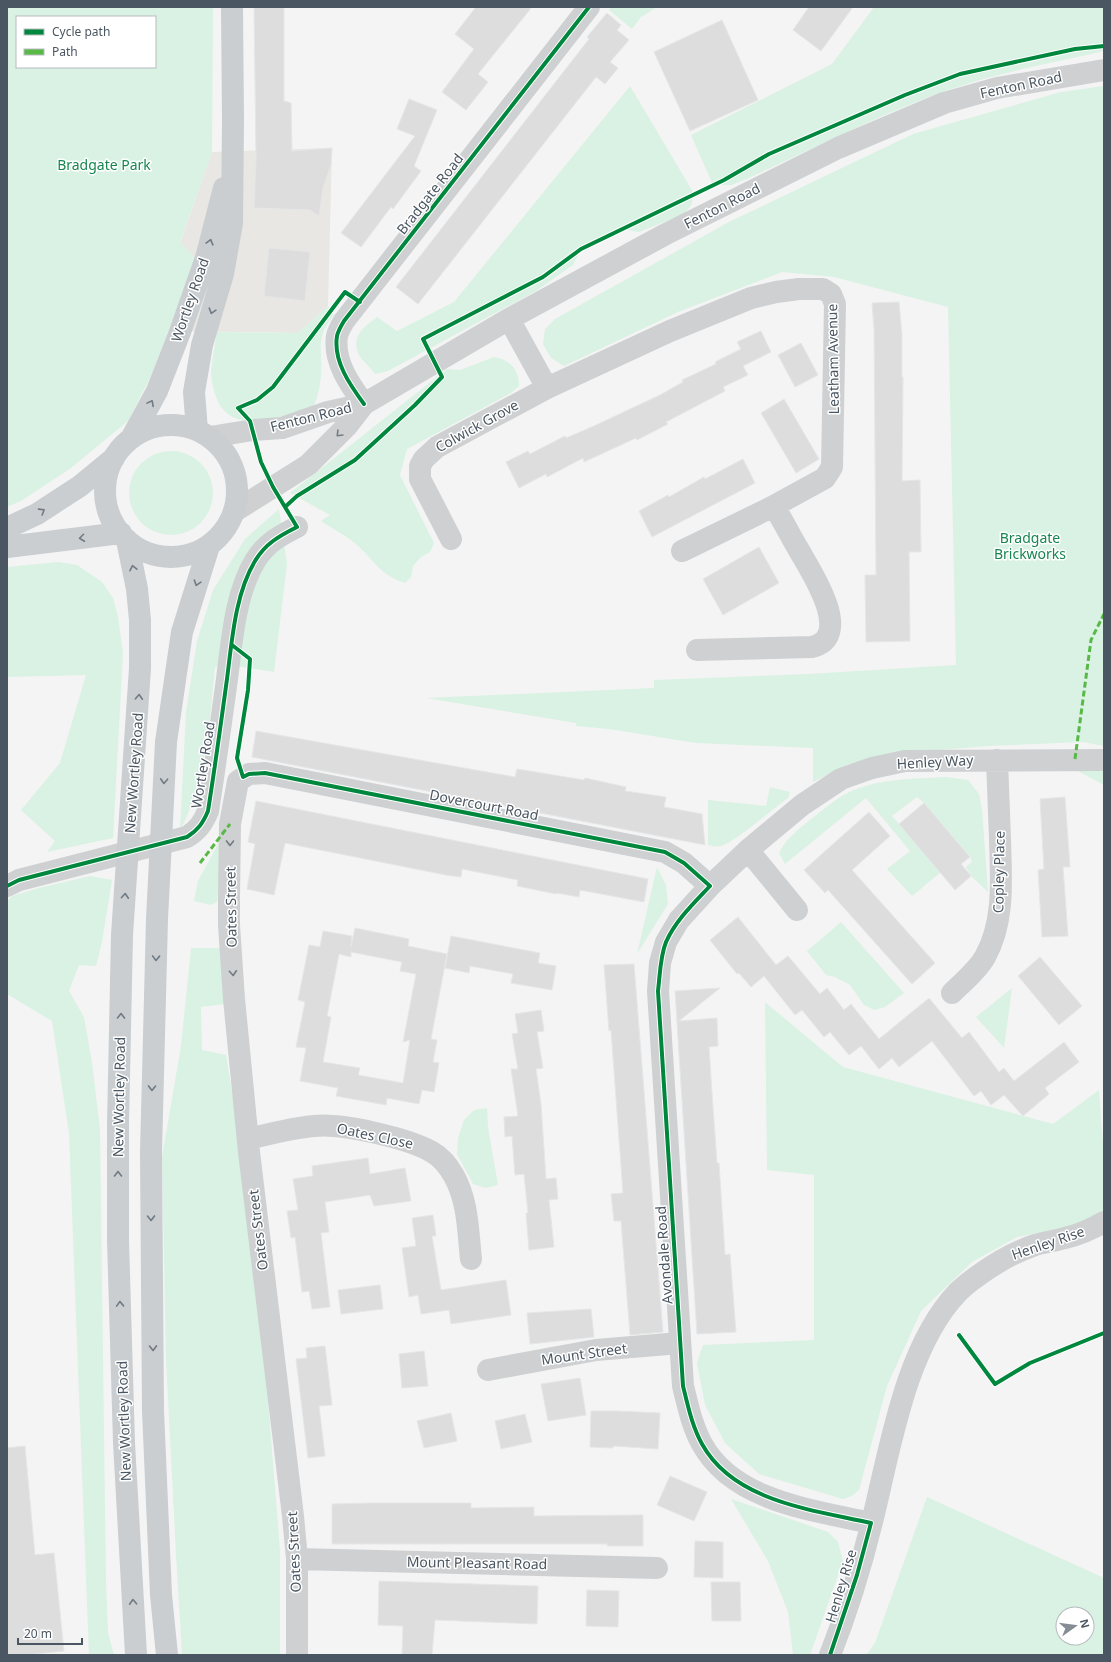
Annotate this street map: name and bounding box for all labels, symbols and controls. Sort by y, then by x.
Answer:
legend [16,16,156,68]
text: Cycle path [52,23,110,40]
text: Path [52,43,78,60]
street label: Fenton Road [978,67,1064,102]
street label: Bradgate Road [392,149,467,238]
park label: Bradgate Park [57,155,151,174]
street label: Fenton Road [680,178,763,233]
one-way arrow [205,238,214,245]
street label: Wortley Road [166,255,213,344]
street label: Leatham Avenue [822,303,843,414]
one-way arrow [208,308,217,315]
street label: Colwick Grove [432,395,522,456]
street label: Fenton Road [268,397,354,436]
one-way arrow [146,400,154,407]
one-way arrow [336,429,344,437]
one-way arrow [38,508,45,515]
park label: Bradgate Brickworks [994,528,1066,563]
one-way arrow [79,533,85,542]
one-way arrow [129,564,137,571]
one-way arrow [193,579,202,586]
one-way arrow [134,694,143,700]
street label: New Wortley Road [120,712,147,834]
street label: Wortley Road [186,720,219,810]
street label: Henley Way [896,750,975,773]
one-way arrow [159,778,168,784]
street label: Dovercourt Road [428,785,540,824]
street label: Copley Place [988,830,1009,913]
one-way arrow [226,840,234,846]
street label: Oates Street [220,866,241,948]
one-way arrow [121,893,130,899]
one-way arrow [151,955,160,961]
one-way arrow [228,970,237,976]
one-way arrow [117,1013,125,1019]
street label: New Wortley Road [108,1037,129,1157]
one-way arrow [148,1085,156,1091]
street label: Oates Close [335,1118,415,1153]
one-way arrow [114,1171,122,1177]
street label: Oates Street [243,1189,272,1272]
street label: Avondale Road [651,1205,676,1305]
one-way arrow [147,1215,156,1221]
street label: Henley Rise [1009,1221,1087,1264]
one-way arrow [116,1301,124,1307]
street label: Mount Street [540,1338,628,1369]
one-way arrow [149,1345,157,1351]
street label: New Wortley Road [112,1360,135,1482]
street label: Oates Street [282,1511,305,1593]
street label: Henley Rise [820,1547,861,1625]
street label: Mount Pleasant Road [407,1552,547,1573]
one-way arrow [129,1599,137,1605]
north arrow [1055,1606,1095,1646]
text: N [1077,1617,1094,1630]
scale bar [18,1620,82,1646]
text: 20 m [24,1625,52,1642]

